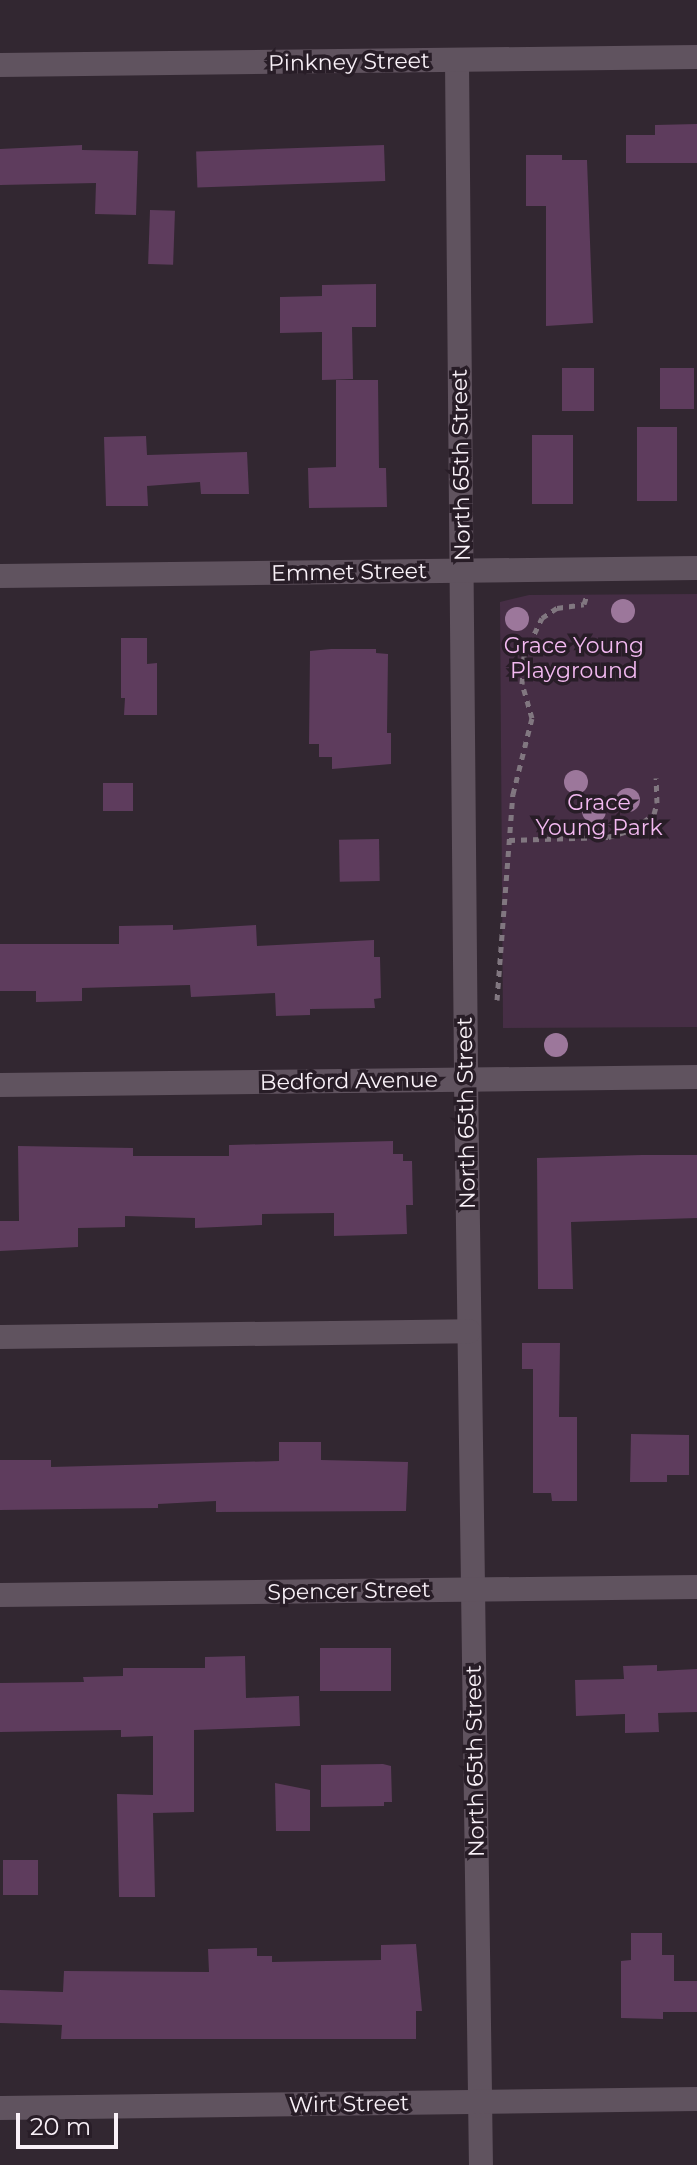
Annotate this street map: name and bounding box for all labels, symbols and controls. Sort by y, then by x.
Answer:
street label: Pinkney Street [268,47,430,77]
street label: North 65th Street [446,369,476,561]
street label: Emmet Street [271,557,427,587]
park label: Grace Young Playground [504,632,644,684]
park label: Grace Young Park [535,789,663,840]
street label: North 65th Street [451,1017,481,1209]
street label: Bedford Avenue [260,1066,438,1096]
street label: Spencer Street [267,1576,431,1606]
street label: North 65th Street [460,1665,490,1857]
street label: Wirt Street [289,2090,409,2118]
scale bar [20,2097,122,2147]
text: 20 m [30,2112,91,2141]

